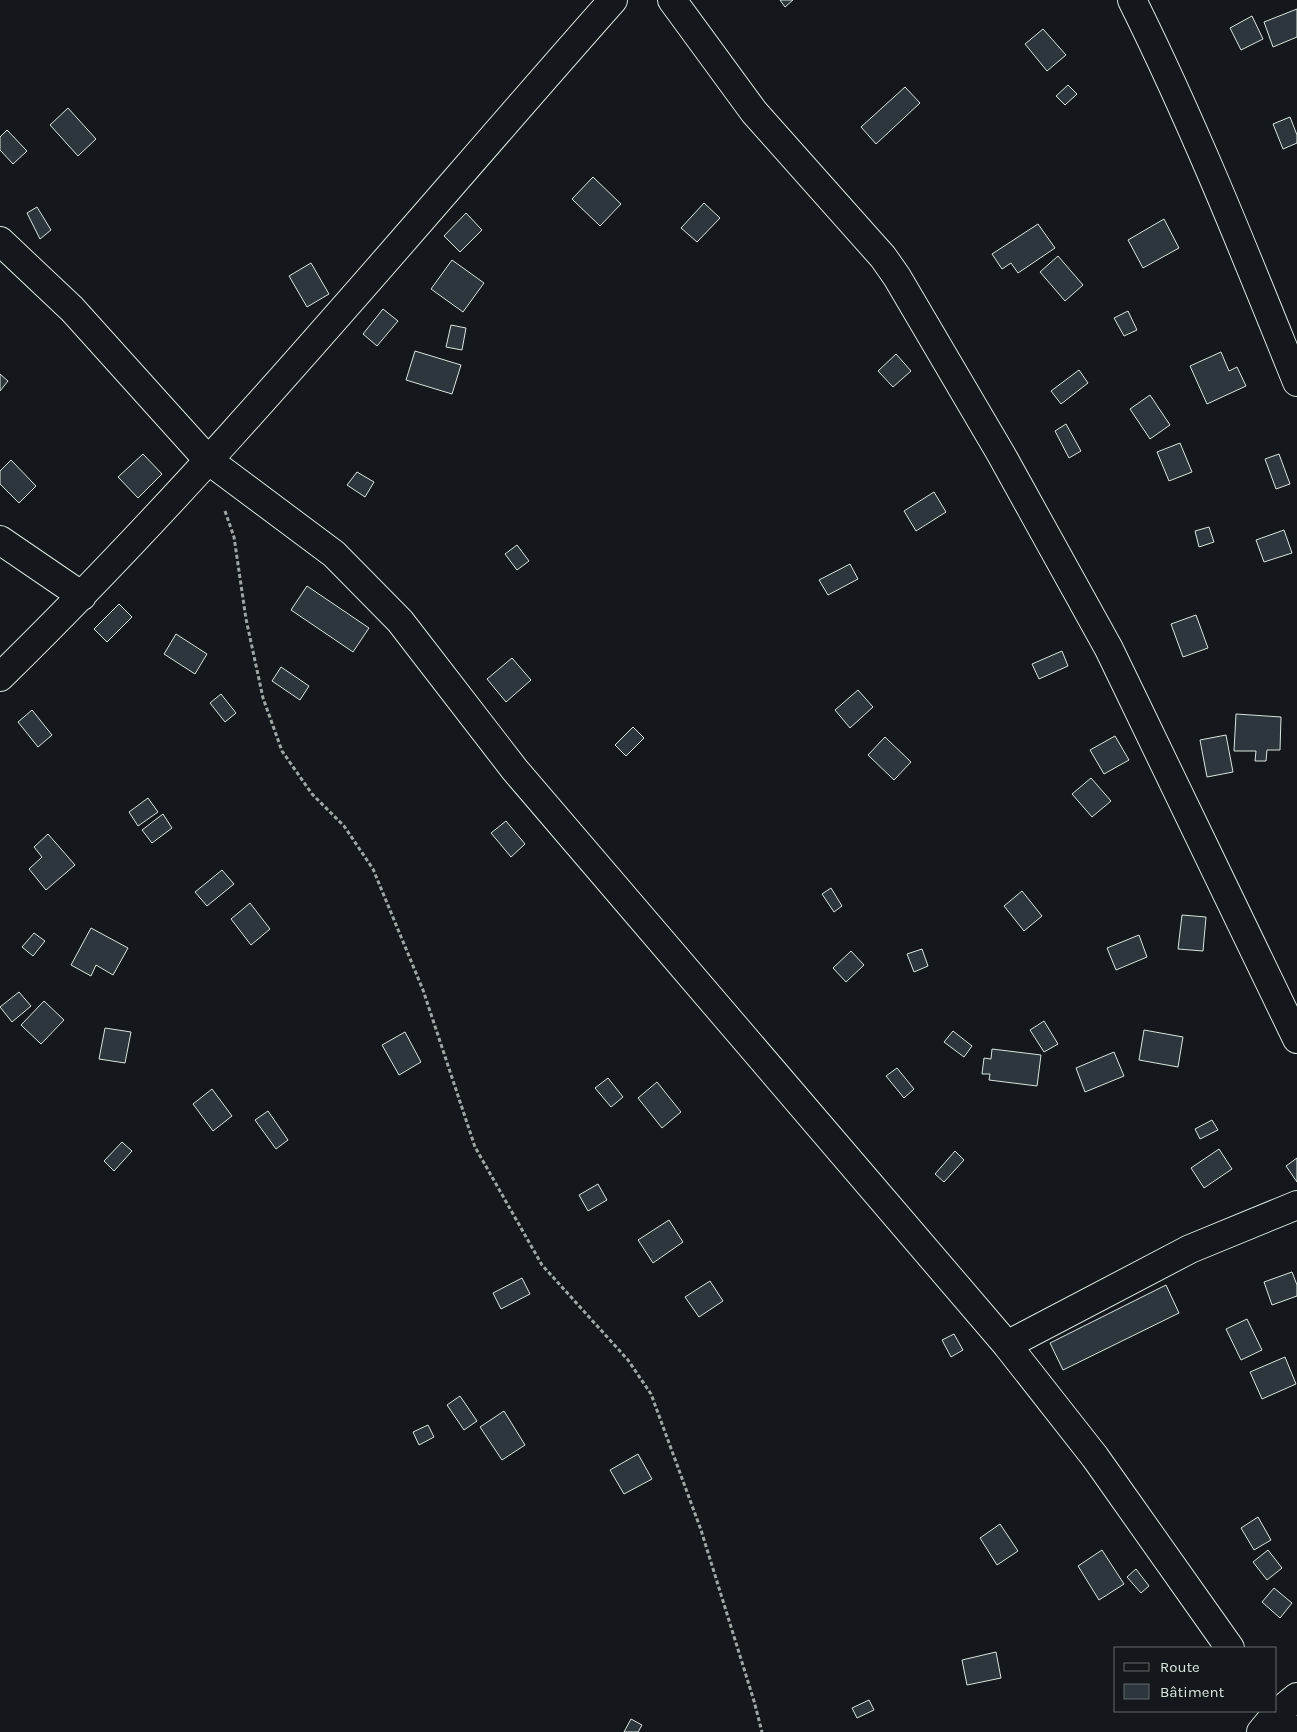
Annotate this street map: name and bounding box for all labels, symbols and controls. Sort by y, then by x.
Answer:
legend [1114,1647,1277,1712]
text: Route [1160,1658,1200,1676]
text: Bâtiment [1160,1683,1224,1701]

